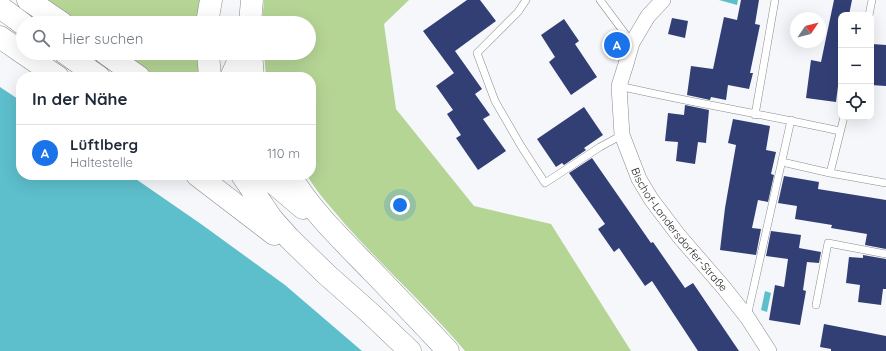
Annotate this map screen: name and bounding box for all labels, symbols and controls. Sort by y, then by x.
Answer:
north arrow [790,12,826,48]
map controls [838,12,874,120]
button: + [838,12,874,48]
search box [16,16,316,60]
icon: search [30,27,52,49]
text: Hier suchen [62,29,143,48]
pin: A [604,30,630,60]
button: − [838,48,874,84]
button: locate [838,84,874,120]
text: In der Nähe [32,88,128,109]
text: Lüftlberg [70,135,138,154]
text: A [41,145,49,161]
text: 110 m [267,145,300,161]
text: Haltestelle [70,154,133,170]
street label: Bischof-Landersdorfer-Straße [628,166,731,294]
your location [390,195,410,215]

